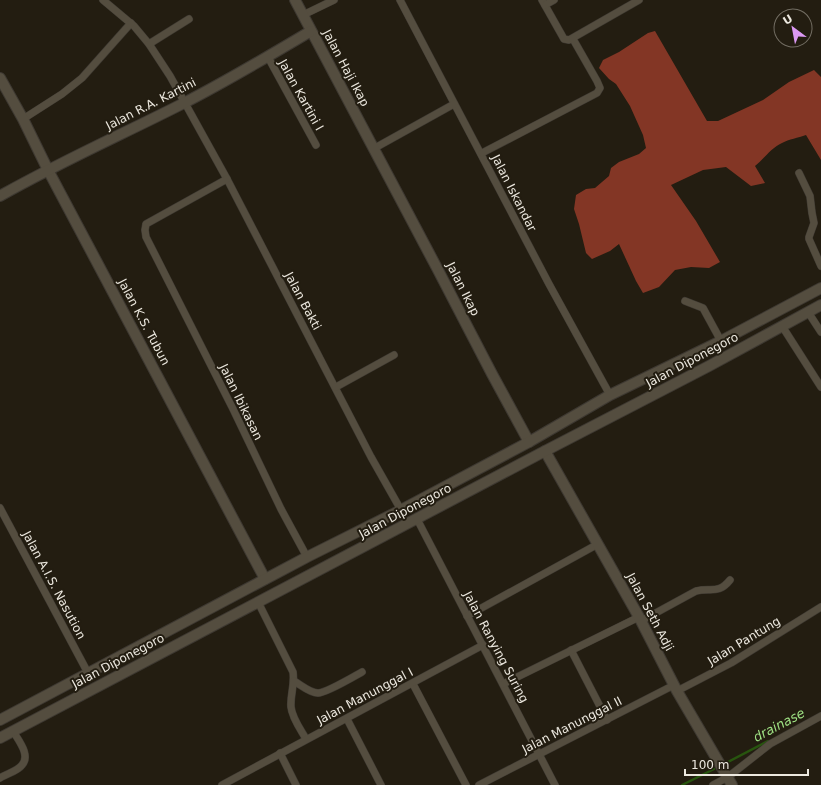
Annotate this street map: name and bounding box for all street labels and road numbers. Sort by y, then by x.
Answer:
street label: Jalan Haji Ikap [319,26,372,109]
street label: Jalan Kartini I [275,56,326,133]
street label: Jalan R.A. Kartini [103,75,198,133]
street label: Jalan Iskandar [488,151,539,234]
street label: Jalan Ikap [443,259,482,318]
street label: Jalan Bakti [281,269,324,332]
street label: Jalan K.S. Tubun [115,276,173,368]
street label: Jalan Diponegoro [643,330,741,391]
street label: Jalan Ibikasan [216,361,265,442]
street label: Jalan Diponegoro [356,481,454,542]
street label: Jalan A.I.S. Nasution [19,528,88,642]
street label: Jalan Seth Adji [623,570,676,653]
street label: Jalan Ranying Suring [460,588,531,705]
street label: Jalan Pantung [704,614,783,669]
street label: Jalan Diponegoro [69,631,167,692]
street label: Jalan Manunggal I [314,665,415,728]
street label: Jalan Manunggal II [519,694,624,757]

